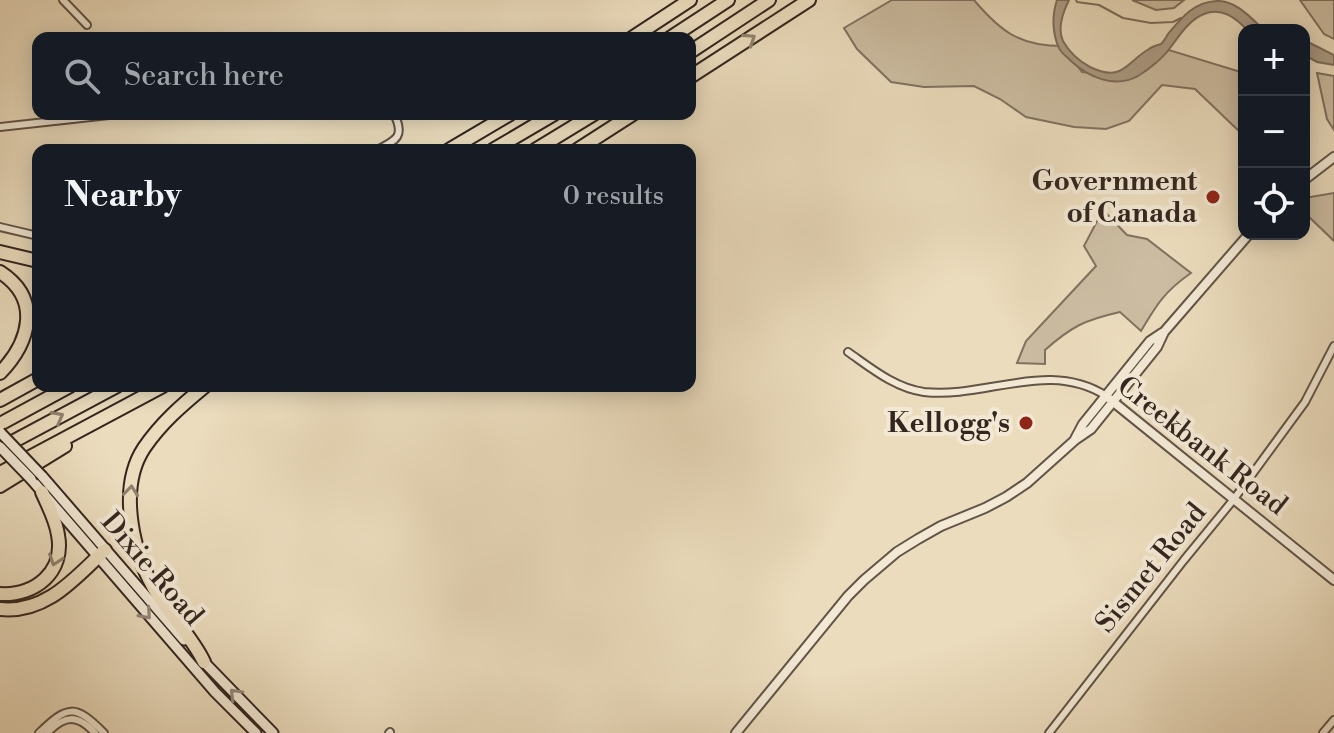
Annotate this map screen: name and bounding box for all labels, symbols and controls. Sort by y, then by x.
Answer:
map controls [1238,24,1310,240]
button: + [1238,24,1310,96]
search box [32,32,696,120]
one-way arrow [741,33,755,48]
icon: search [60,54,104,98]
text: Search here [124,57,284,95]
button: − [1238,96,1310,168]
place label: Government of Canada [1031,164,1198,231]
button: locate [1238,168,1310,240]
text: Nearby [64,175,182,217]
text: 0 results [563,180,664,212]
marker: Government of Canada [1204,188,1222,206]
street label: Creekbank Road [1110,369,1294,523]
place label: Kellogg's [887,406,1010,441]
one-way arrow [50,411,64,427]
marker: Kellogg's [1017,414,1035,432]
one-way arrow [122,485,139,498]
street label: Sismet Road [1088,496,1214,640]
street label: Dixie Road [93,505,211,633]
one-way arrow [48,552,64,566]
one-way arrow [136,604,151,619]
one-way arrow [230,689,245,703]

